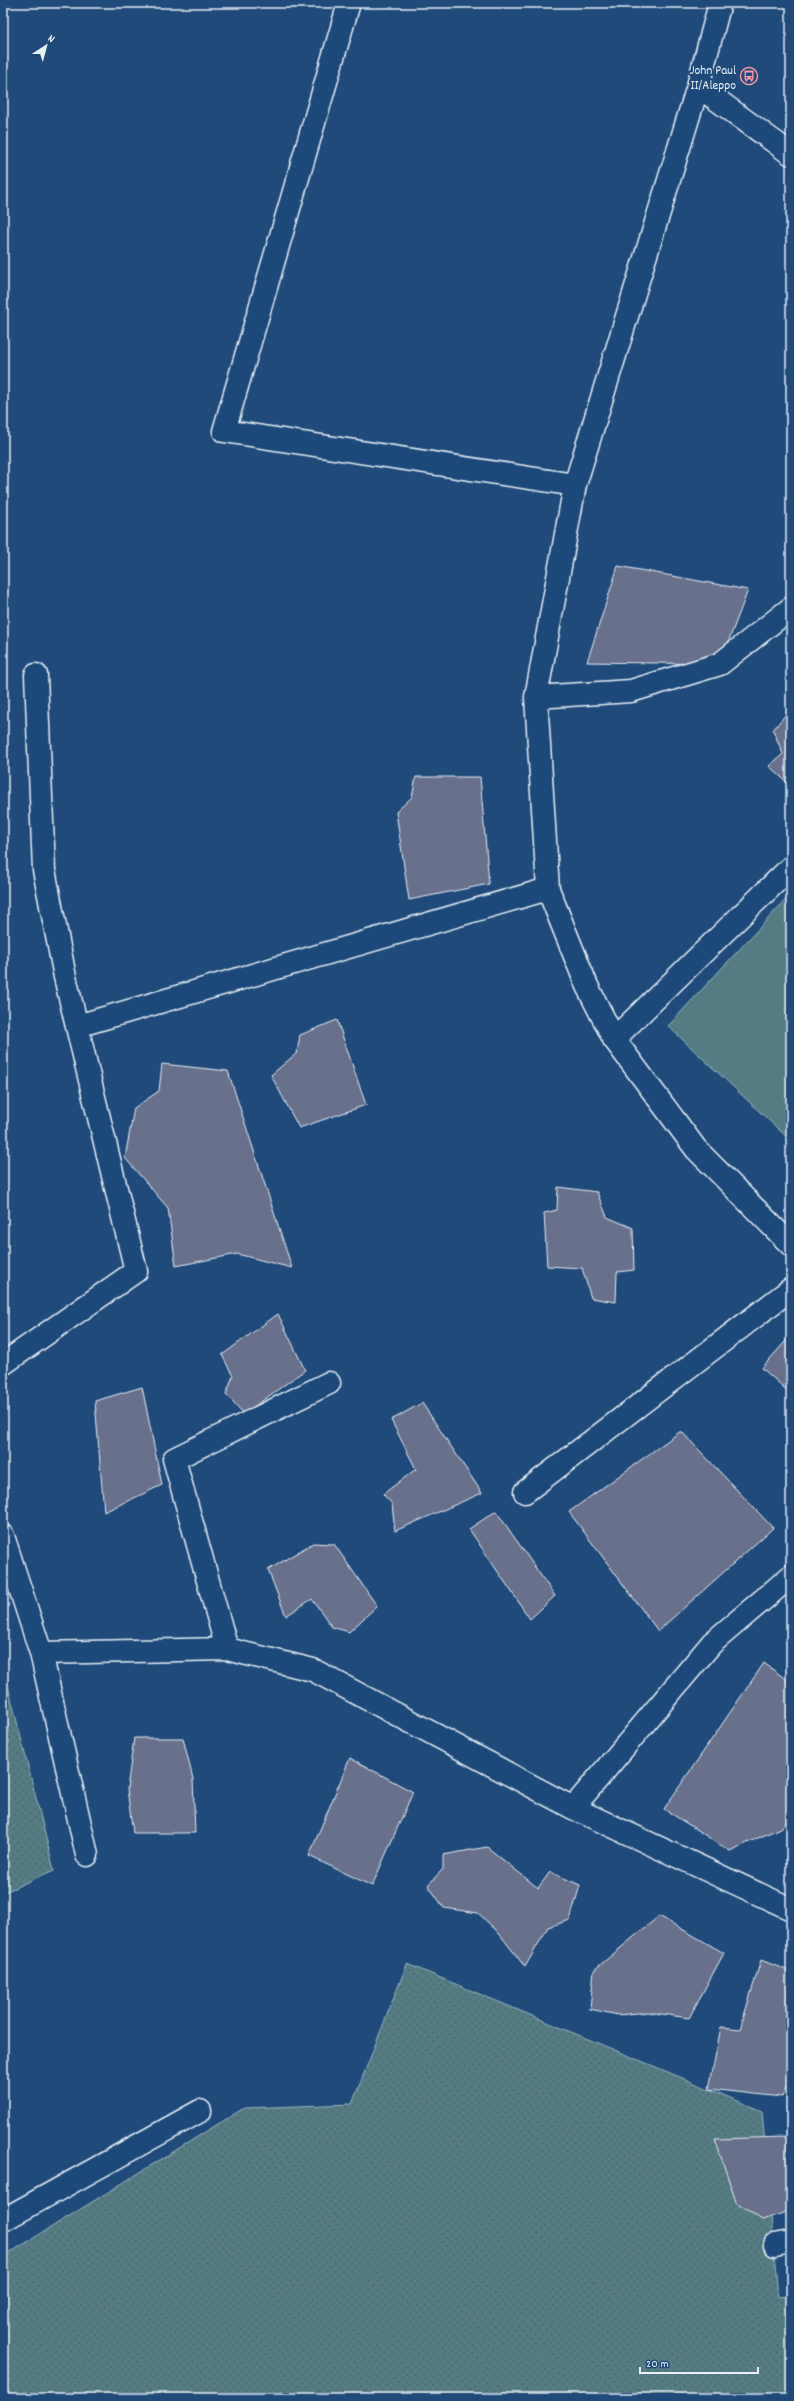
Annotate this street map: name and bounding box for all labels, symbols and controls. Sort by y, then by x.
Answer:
north arrow [26,26,66,66]
text: N [44,31,58,48]
place label: John Paul II/Aleppo [690,62,736,96]
bus stop icon: John Paul II/Aleppo [739,66,759,86]
scale bar [640,2349,758,2375]
text: 20 m [646,2356,669,2373]

